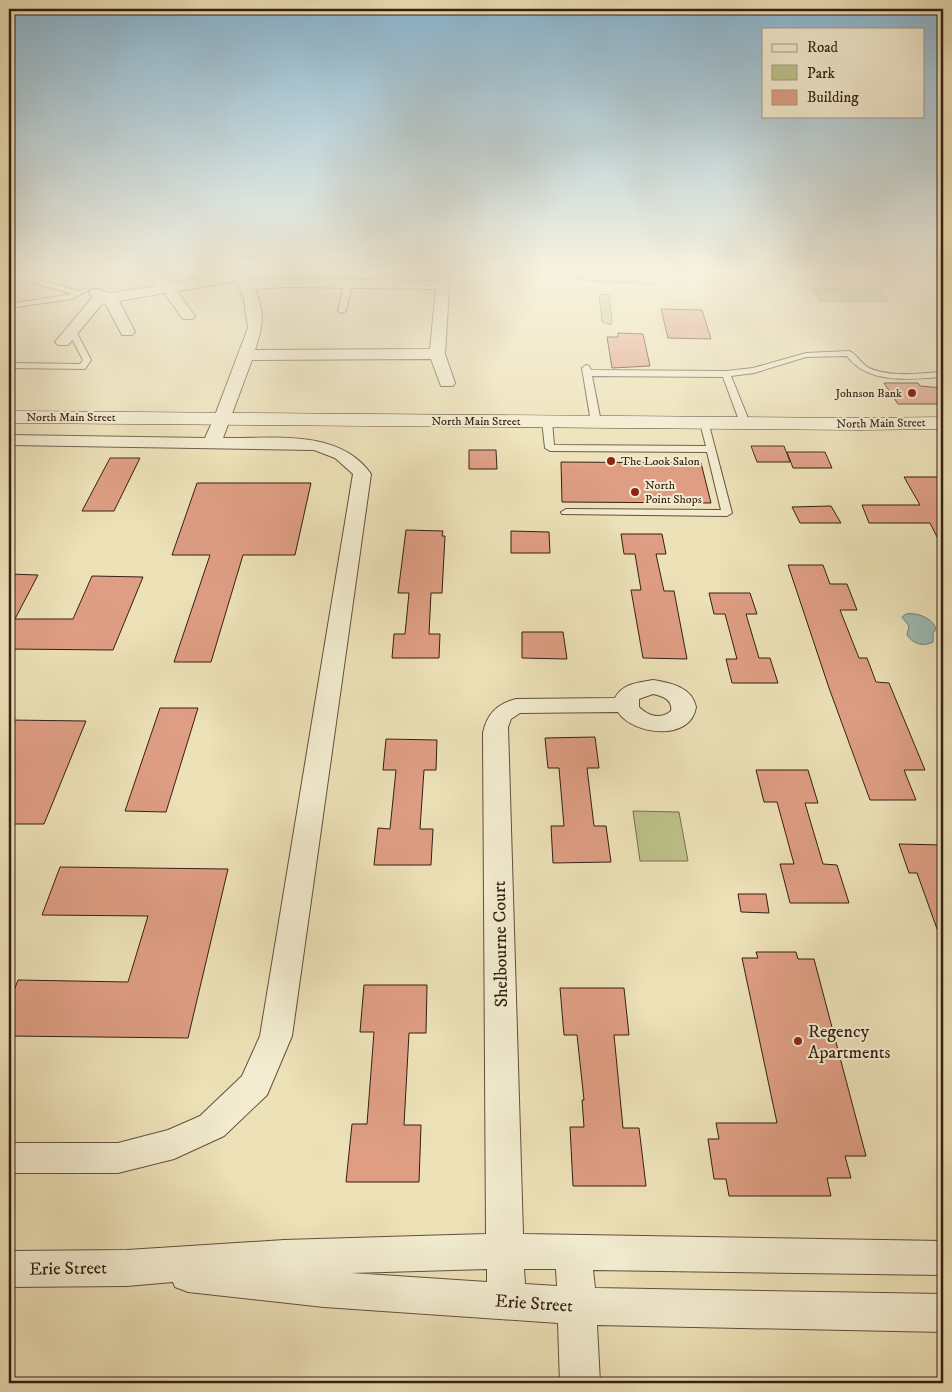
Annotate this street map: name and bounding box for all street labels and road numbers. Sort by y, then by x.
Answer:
street label: North Main Street [27,410,116,425]
street label: North Main Street [432,414,521,429]
street label: North Main Street [836,415,926,432]
street label: Shelbourne Court [489,880,513,1008]
street label: Erie Street [29,1257,107,1281]
street label: Erie Street [494,1290,574,1318]

